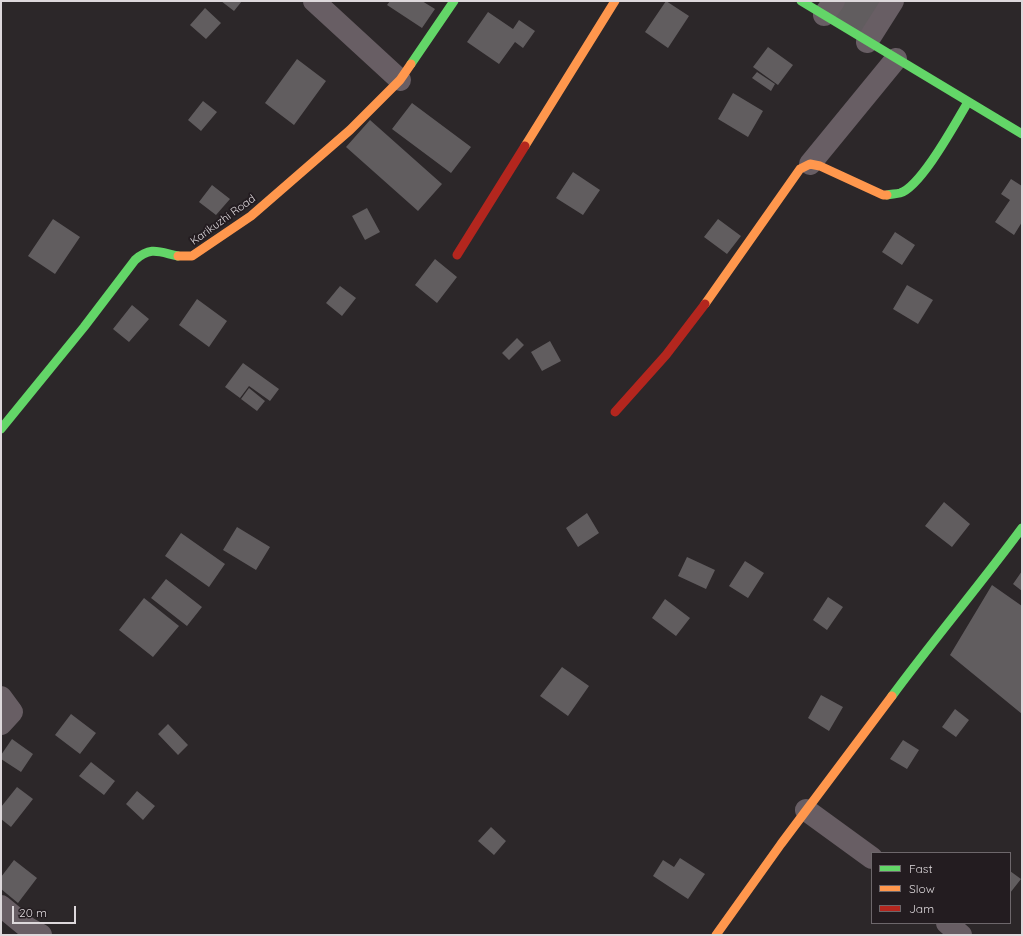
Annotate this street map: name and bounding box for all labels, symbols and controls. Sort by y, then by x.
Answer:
street label: Karikuzhi Road [188,192,258,248]
legend [871,852,1011,924]
text: Fast [909,861,933,876]
text: Slow [909,881,935,896]
scale bar [14,898,78,924]
text: Jam [909,901,934,916]
text: 20 m [19,905,47,920]

